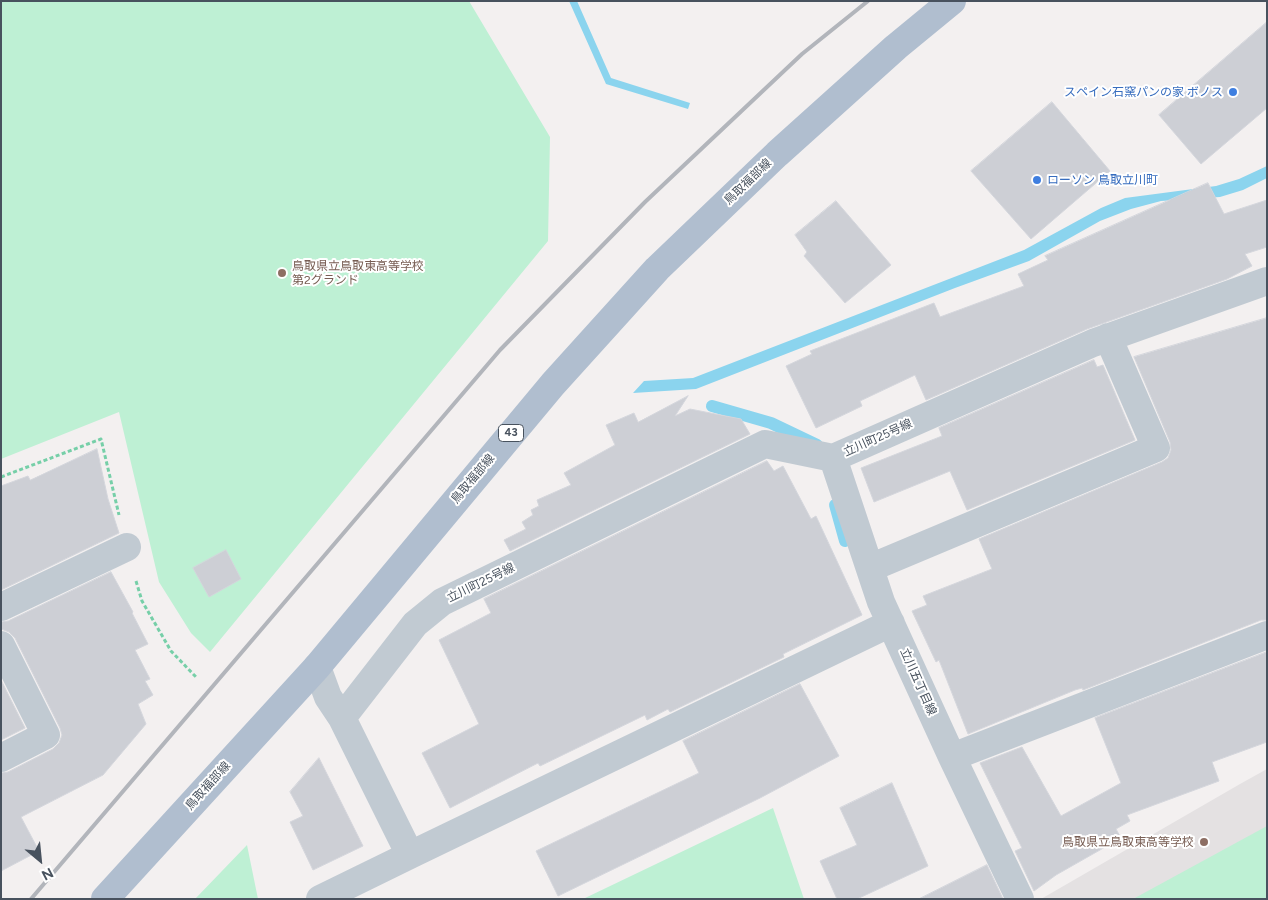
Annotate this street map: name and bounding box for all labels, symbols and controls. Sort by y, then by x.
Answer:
place label: スペイン石窯パンの家 ボノス [1064,85,1223,99]
marker: スペイン石窯パンの家 ボノス [1227,86,1239,98]
street label: 鳥取福部線 [721,156,775,208]
place label: ローソン 鳥取立川町 [1047,173,1158,187]
marker: ローソン 鳥取立川町 [1031,174,1043,186]
place label: 鳥取県立鳥取東高等学校 第2グランド [292,259,424,287]
marker: 鳥取県立鳥取東高等学校 第2グランド [276,267,288,279]
street label: 立川町25号線 [841,416,915,460]
road number: 43 [498,424,524,442]
street label: 鳥取福部線 [448,451,498,507]
street label: 立川町25号線 [445,560,517,606]
street label: 立川五丁目線 [897,646,939,718]
street label: 鳥取福部線 [183,759,233,813]
north arrow [15,835,65,885]
place label: 鳥取県立鳥取東高等学校 [1062,835,1194,849]
marker: 鳥取県立鳥取東高等学校 [1198,836,1210,848]
text: N [39,864,56,884]

